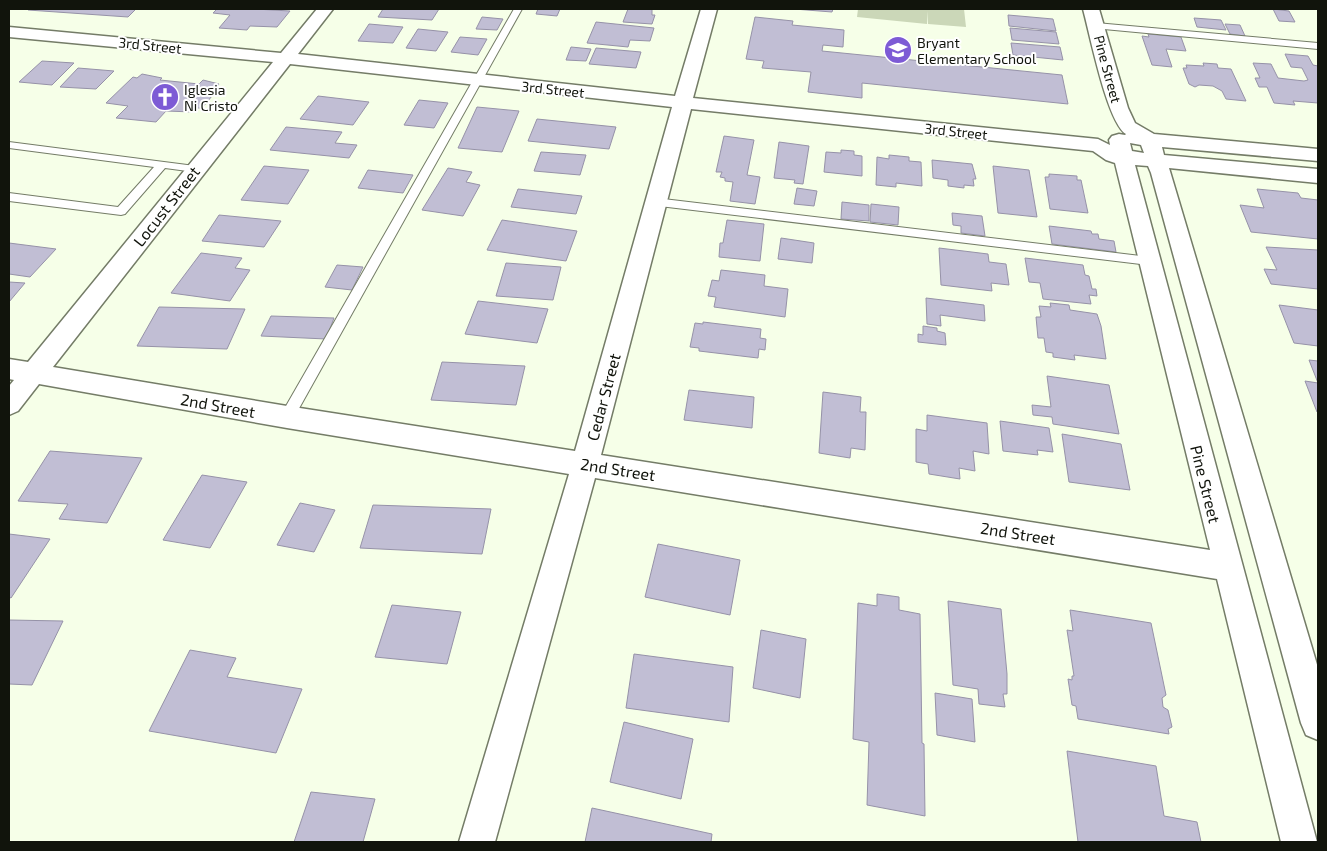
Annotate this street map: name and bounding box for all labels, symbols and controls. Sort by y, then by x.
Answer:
street label: 3rd Street [118,33,182,57]
street label: Pine Street [1091,33,1125,105]
place label: Bryant Elementary School [917,34,1037,67]
school or university icon: Bryant Elementary School [883,35,913,65]
street label: 3rd Street [521,77,585,101]
place label: Iglesia Ni Cristo [184,81,238,114]
church icon: Iglesia Ni Cristo [150,82,180,112]
street label: 3rd Street [924,119,988,143]
street label: Locust Street [129,162,203,250]
street label: Cedar Street [582,351,624,443]
street label: 2nd Street [179,389,257,421]
street label: Pine Street [1187,443,1225,525]
street label: 2nd Street [579,454,657,484]
street label: 2nd Street [979,518,1057,548]

